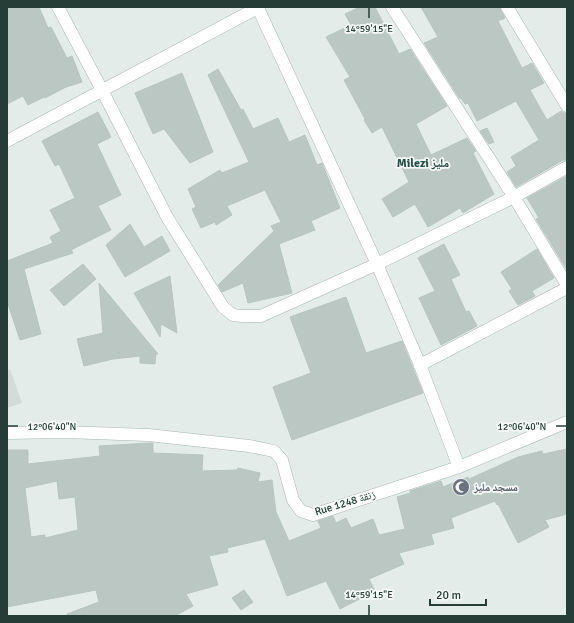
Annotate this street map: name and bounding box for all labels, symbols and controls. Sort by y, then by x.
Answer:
text: 14°59'15"E [345,23,393,35]
district label: Milezi مليز [397,156,450,171]
text: 12°06'40"N [28,421,76,433]
text: 12°06'40"N [498,421,546,433]
mosque icon: مسجد مليز [451,477,471,497]
place label: مسجد مليز [473,481,518,494]
street label: Rue 1248 زنقة [313,488,377,518]
scale bar [430,581,486,607]
text: 20 m [436,588,461,603]
text: 14°59'15"E [345,589,393,601]

